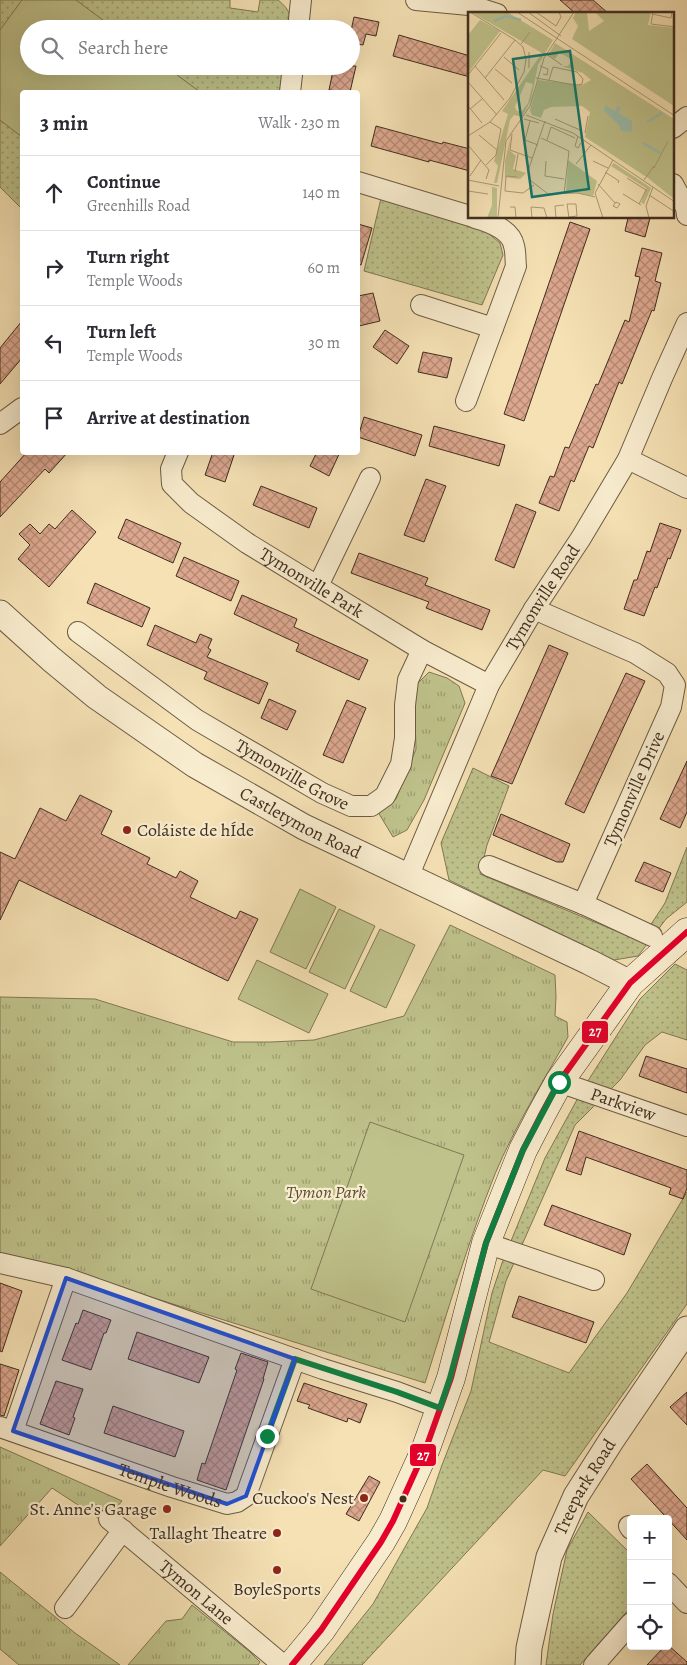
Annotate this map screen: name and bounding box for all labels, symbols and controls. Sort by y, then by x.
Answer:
inset map [468,12,674,219]
search box [20,20,360,75]
icon: search [38,34,66,62]
text: Search here [78,35,168,61]
text: 3 min [40,109,88,137]
text: Walk · 230 m [258,112,340,134]
text: Continue [87,169,161,195]
icon: ahead [40,179,68,207]
text: 140 m [302,182,340,204]
text: Greenhills Road [87,195,190,217]
text: Turn right [87,244,169,270]
icon: right [40,254,68,282]
text: 60 m [308,257,340,279]
text: Temple Woods [87,270,183,292]
text: Turn left [87,319,156,345]
icon: left [40,329,68,357]
text: 30 m [308,332,340,354]
text: Temple Woods [87,345,183,367]
icon: arrive [40,404,68,432]
text: Arrive at destination [87,405,250,431]
street label: Tymonville Road [500,540,586,655]
street label: Tymonville Park [255,542,368,624]
street label: Tymonville Drive [598,727,670,851]
street label: Tymonville Grove [231,733,353,816]
street label: Castletymon Road [235,781,366,865]
place label: Coláiste de hÍde [137,818,254,842]
marker: Coláiste de hÍde [121,824,133,836]
line badge: 27 [581,1020,609,1044]
text: 27 [589,1022,601,1041]
route start [548,1071,571,1094]
street label: Parkview [587,1082,659,1127]
park label: Tymon Park [286,1180,366,1204]
route end [256,1425,279,1448]
street label: Treepark Road [548,1434,622,1539]
line badge: 27 [409,1443,437,1467]
text: 27 [417,1446,429,1465]
street label: Temple Woods [115,1457,225,1514]
place label: Cuckoo's Nest [252,1486,354,1510]
marker: Cuckoo's Nest [358,1492,370,1504]
unlabelled marker [398,1494,408,1504]
place label: St. Anne's Garage [29,1497,157,1521]
marker: St. Anne's Garage [161,1503,173,1515]
map controls [627,1515,672,1650]
button: + [627,1515,672,1560]
place label: Tallaght Theatre [149,1521,267,1545]
marker: Tallaght Theatre [271,1527,283,1539]
street label: Tymon Lane [154,1554,238,1630]
button: − [627,1560,672,1605]
marker: BoyleSports [271,1564,283,1576]
place label: BoyleSports [233,1577,321,1601]
button: locate [627,1605,672,1650]

